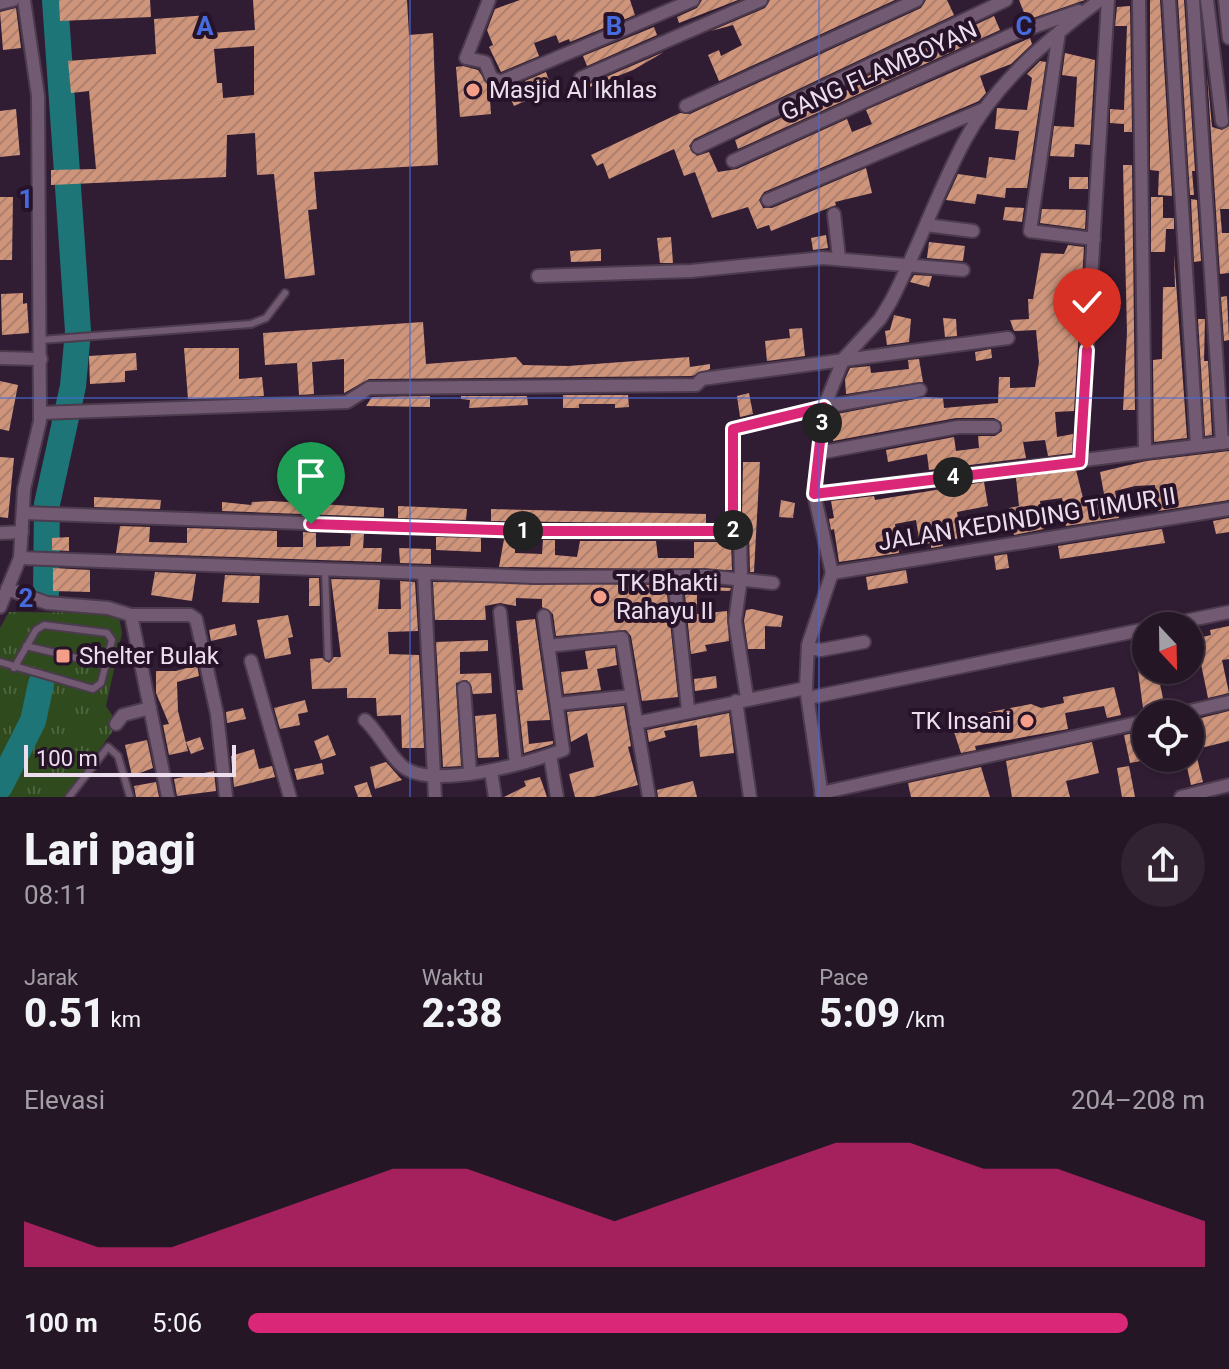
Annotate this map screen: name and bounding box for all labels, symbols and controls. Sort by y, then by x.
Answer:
text: A [196,11,214,41]
text: B [606,11,622,41]
text: C [1015,11,1033,41]
street label: GANG FLAMBOYAN [777,15,981,127]
place label: Masjid Al Ikhlas [489,76,657,104]
marker: Masjid Al Ikhlas [464,81,482,99]
text: 1 [19,184,33,214]
pin [1053,268,1121,350]
icon: check [1065,280,1109,324]
pin: 3 [802,403,842,443]
text: 3 [816,410,828,435]
pin [277,442,345,524]
icon: arrive [289,454,333,498]
pin: 4 [933,457,973,497]
text: 4 [947,464,959,489]
street label: JALAN KEDINDING TIMUR II [876,482,1178,556]
pin: 2 [713,510,753,550]
pin: 1 [503,511,543,551]
text: 2 [727,517,739,542]
text: 1 [517,518,529,543]
place label: TK Bhakti Rahayu II [616,569,718,625]
text: 2 [19,583,33,613]
marker: TK Bhakti Rahayu II [591,588,609,606]
north arrow [1132,612,1204,684]
map controls [1132,612,1204,772]
place label: Shelter Bulak [79,642,220,670]
marker: Shelter Bulak [54,647,72,665]
button: locate [1132,700,1204,772]
place label: TK Insani [911,707,1011,735]
marker: TK Insani [1018,712,1036,730]
scale bar [24,741,236,777]
text: 100 m [36,746,98,771]
button: share [1121,823,1205,907]
text: Lari pagi [24,824,196,876]
text: 08:11 [24,880,89,910]
text: Jarak [24,965,78,990]
text: Waktu [422,965,483,990]
text: Pace [819,965,868,990]
text: 0.51 [24,990,105,1037]
text: 2:38 [422,990,503,1037]
text: 5:09 [819,990,900,1037]
text: km [105,1007,141,1032]
text: /km [900,1007,945,1032]
text: Elevasi [24,1085,105,1115]
text: 204–208 m [1071,1085,1205,1115]
text: 100 m [24,1308,98,1338]
text: 5:06 [152,1308,202,1338]

